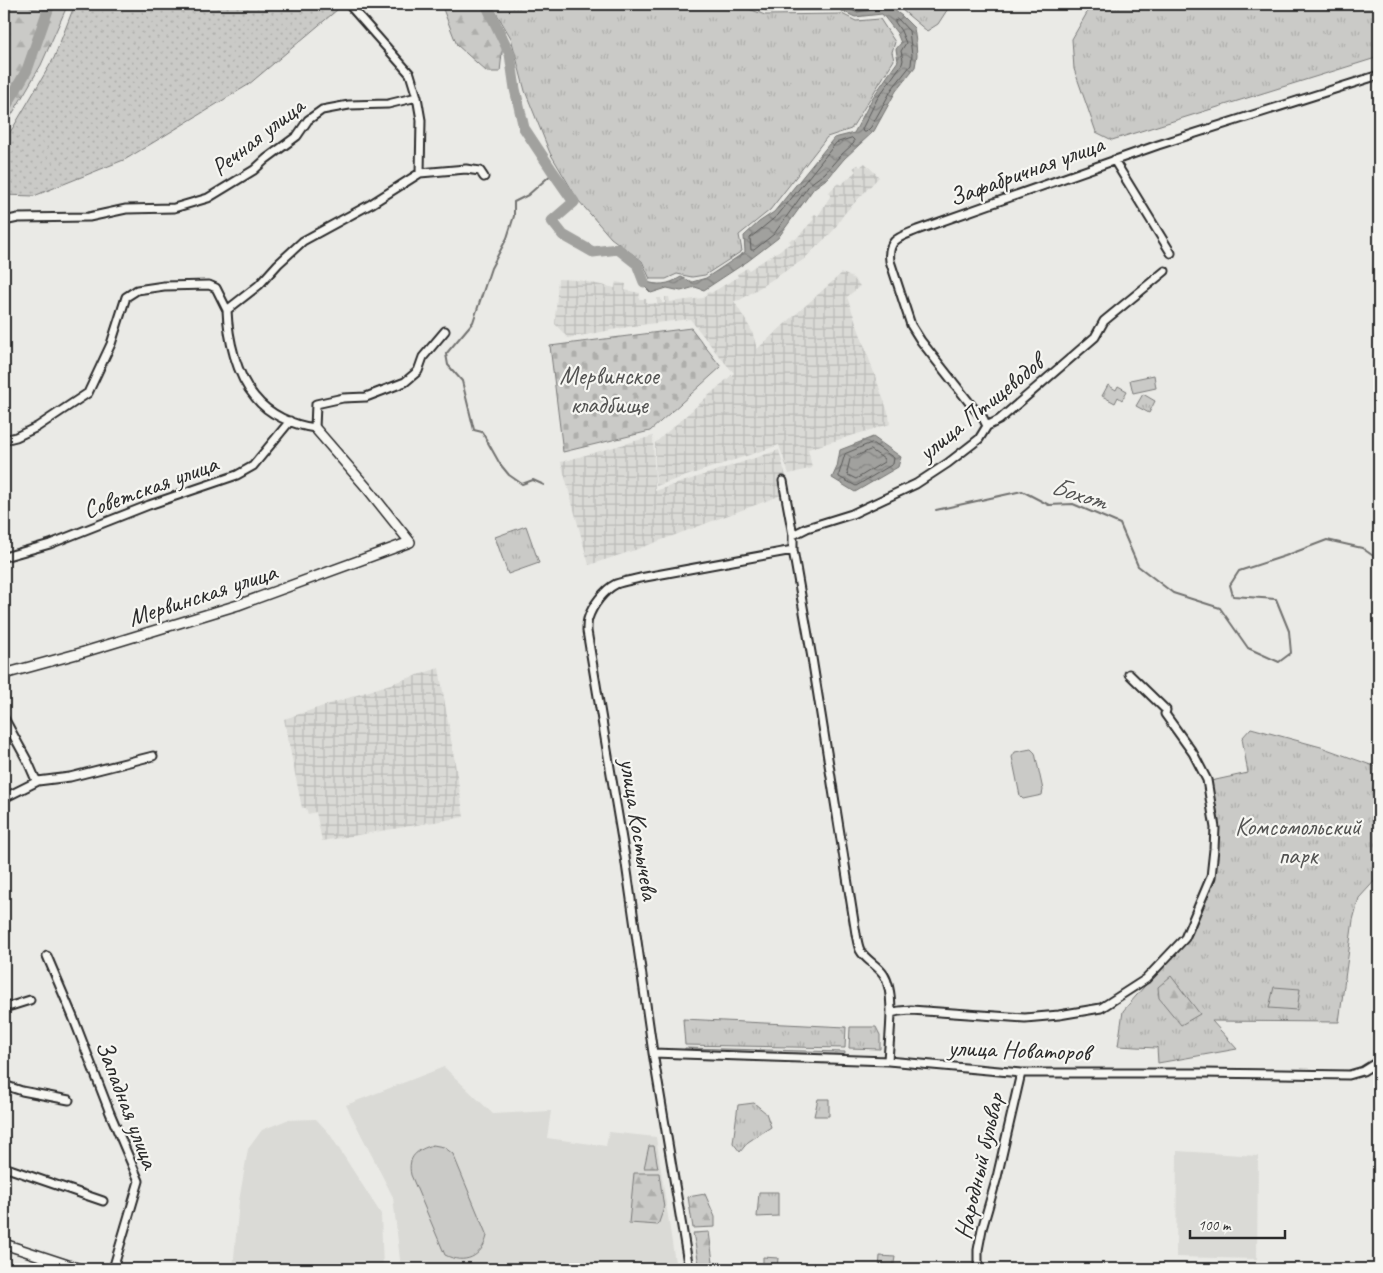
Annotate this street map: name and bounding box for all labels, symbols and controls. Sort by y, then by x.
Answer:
street label: Речная улица [204,89,313,183]
street label: Зафабричная улица [945,127,1110,214]
street label: улица Птицеводов [910,344,1055,469]
park label: Мервинское кладбище [559,360,660,421]
street label: Советская улица [79,447,224,526]
water label: Бохот [1047,469,1114,518]
street label: Мервинская улица [124,555,283,634]
street label: улица Костычева [612,754,666,904]
park label: Комсомольский парк [1235,811,1362,872]
street label: улица Новаторов [945,1031,1096,1069]
street label: Западная улица [88,1036,167,1175]
street label: Народный бульвар [947,1089,1012,1242]
scale bar [1190,1208,1286,1240]
text: 100 m [1198,1216,1232,1235]

